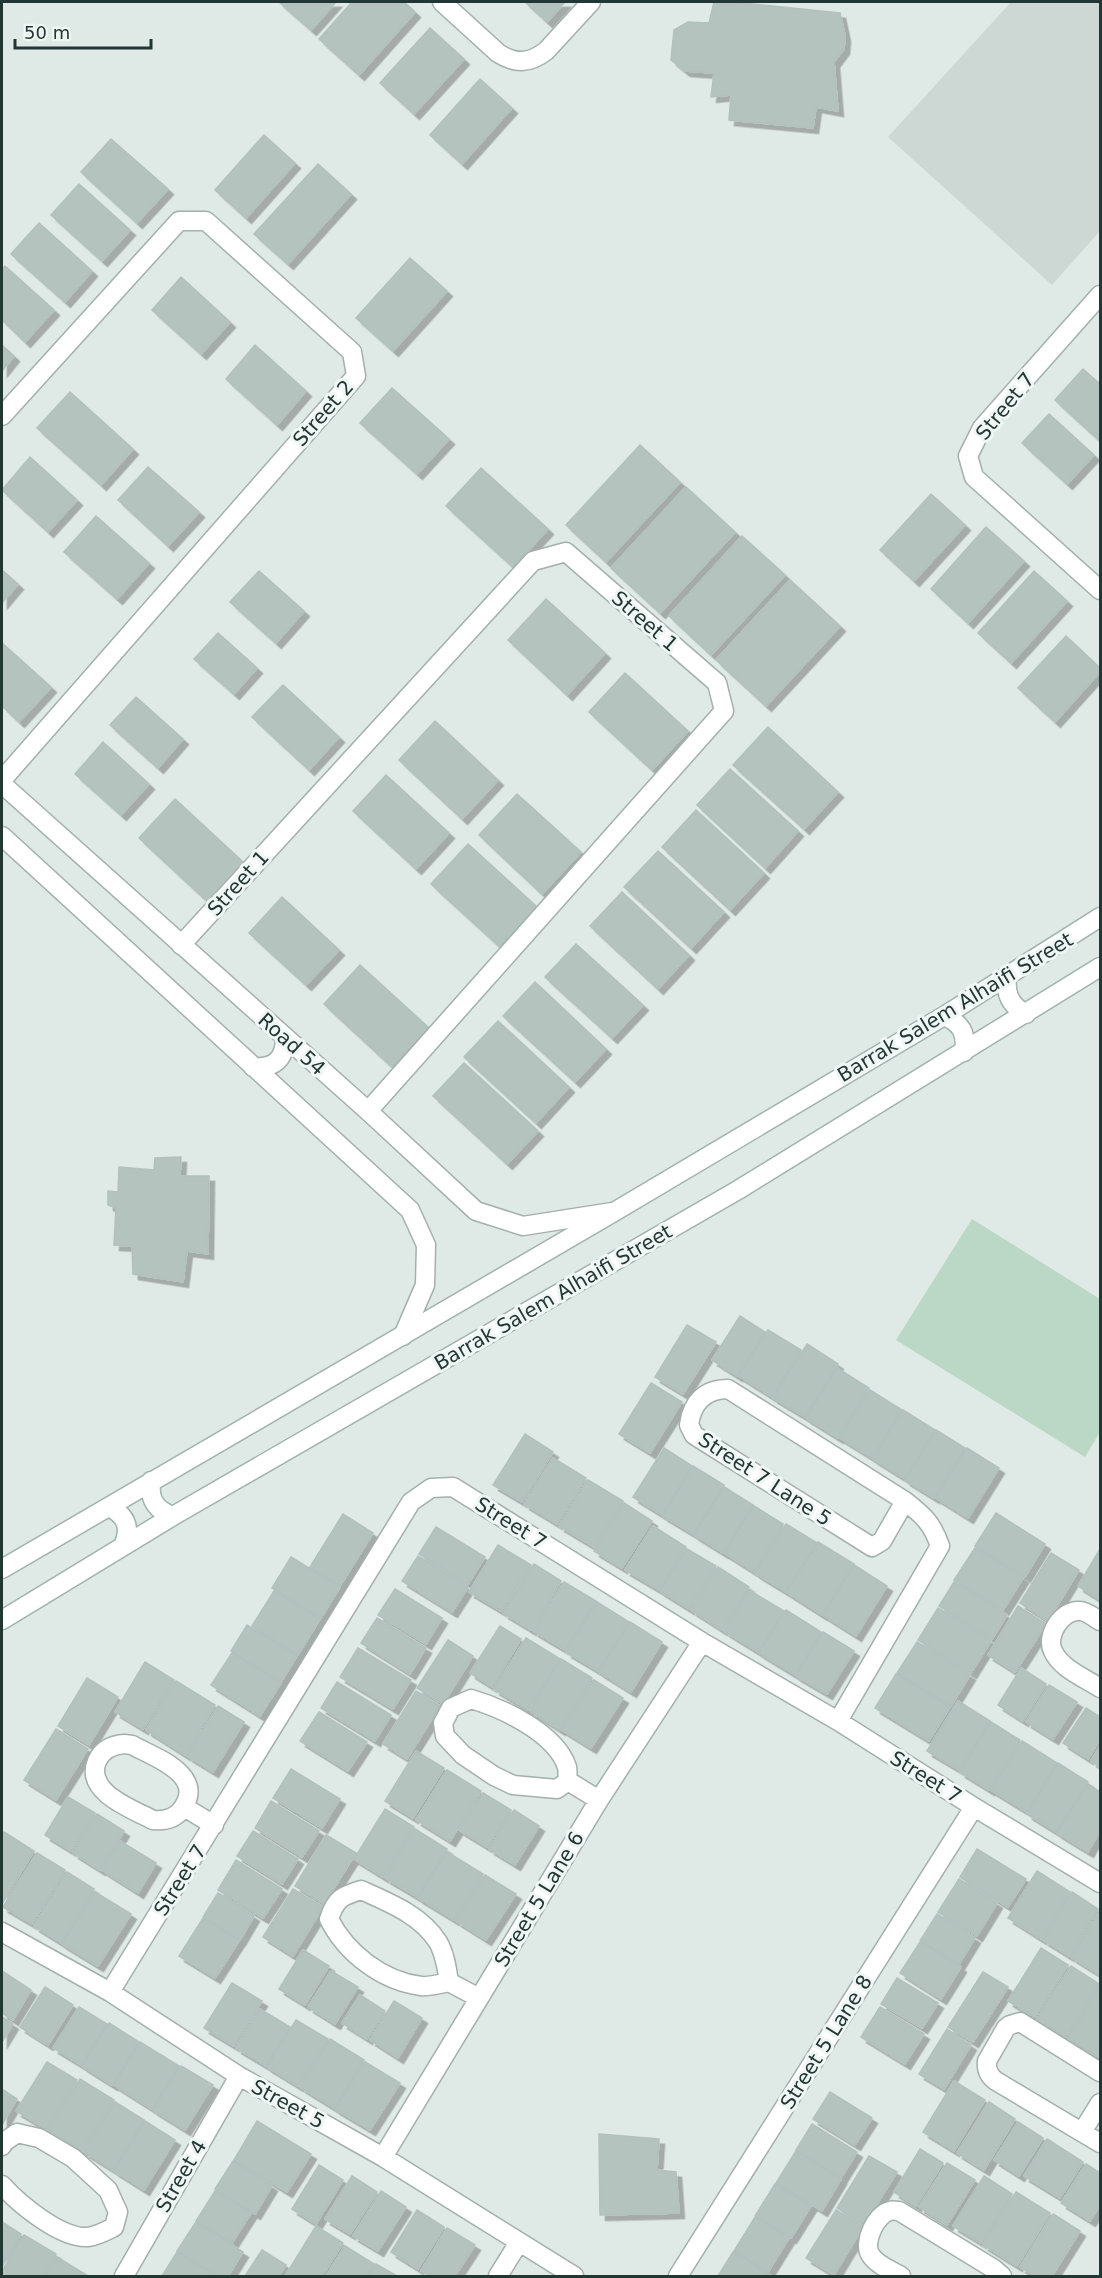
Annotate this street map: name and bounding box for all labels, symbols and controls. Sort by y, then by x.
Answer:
scale bar [15,12,152,50]
text: 50 m [24,22,70,43]
street label: Street 7 [971,367,1039,445]
street label: Street 2 [288,375,358,451]
street label: Street 1 [607,586,683,656]
street label: Street 1 [202,845,274,921]
street label: Barrak Salem Alhaifi Street [833,927,1077,1087]
street label: Road 54 [254,1008,330,1080]
street label: Barrak Salem Alhaifi Street [430,1219,676,1375]
street label: Street 7 Lane 5 [694,1427,836,1531]
street label: Street 7 [471,1492,551,1554]
street label: Street 7 [886,1746,966,1808]
street label: Street 5 Lane 6 [489,1827,589,1971]
street label: Street 7 [149,1840,211,1920]
street label: Street 5 Lane 8 [775,1970,877,2114]
street label: Street 5 [247,2074,329,2134]
street label: Street 4 [151,2135,211,2217]

